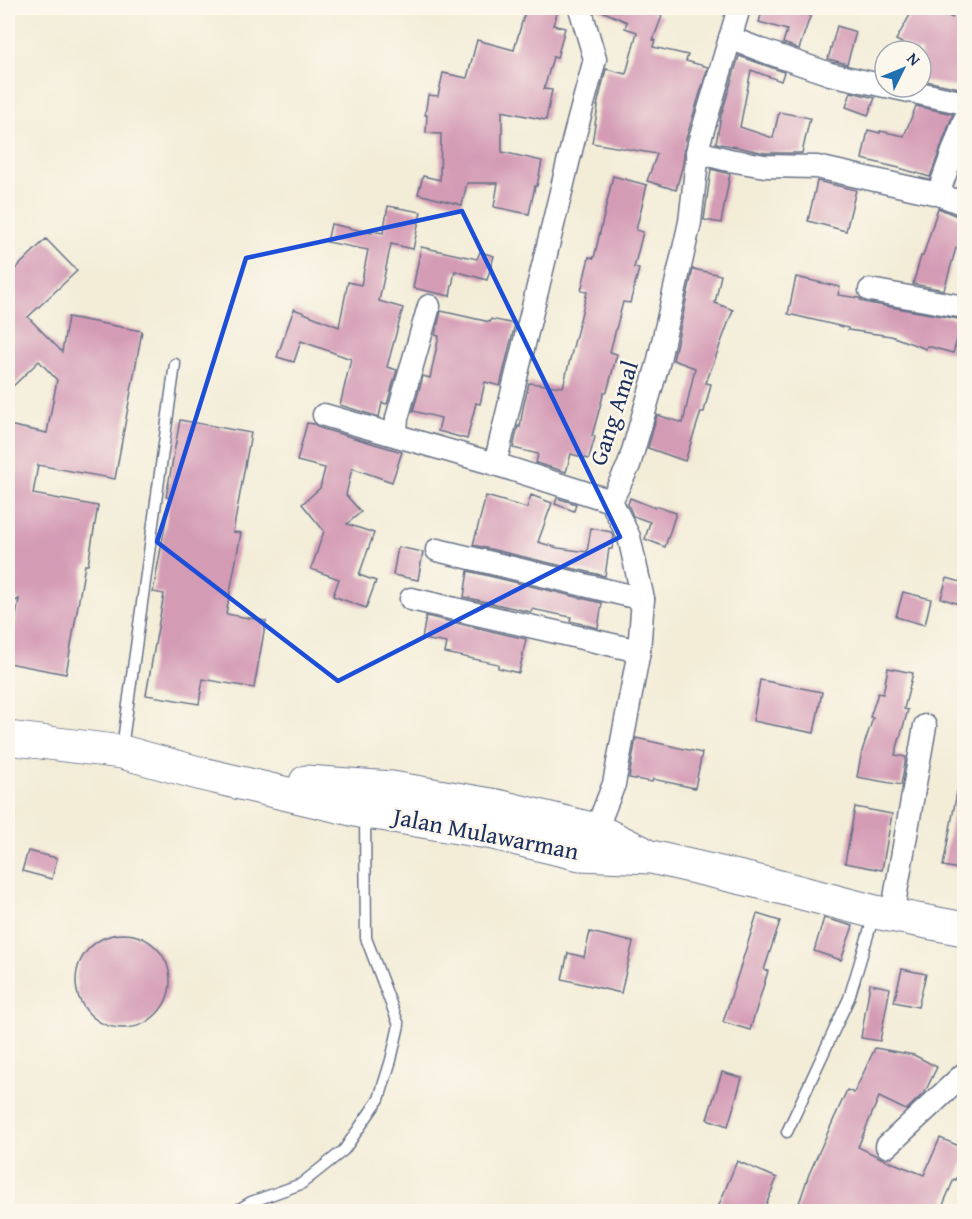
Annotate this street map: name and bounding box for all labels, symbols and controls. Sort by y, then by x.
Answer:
north arrow [873,39,933,99]
text: N [902,47,927,71]
street label: Gang Amal [580,356,647,470]
street label: Jalan Mulawarman [387,798,582,869]

